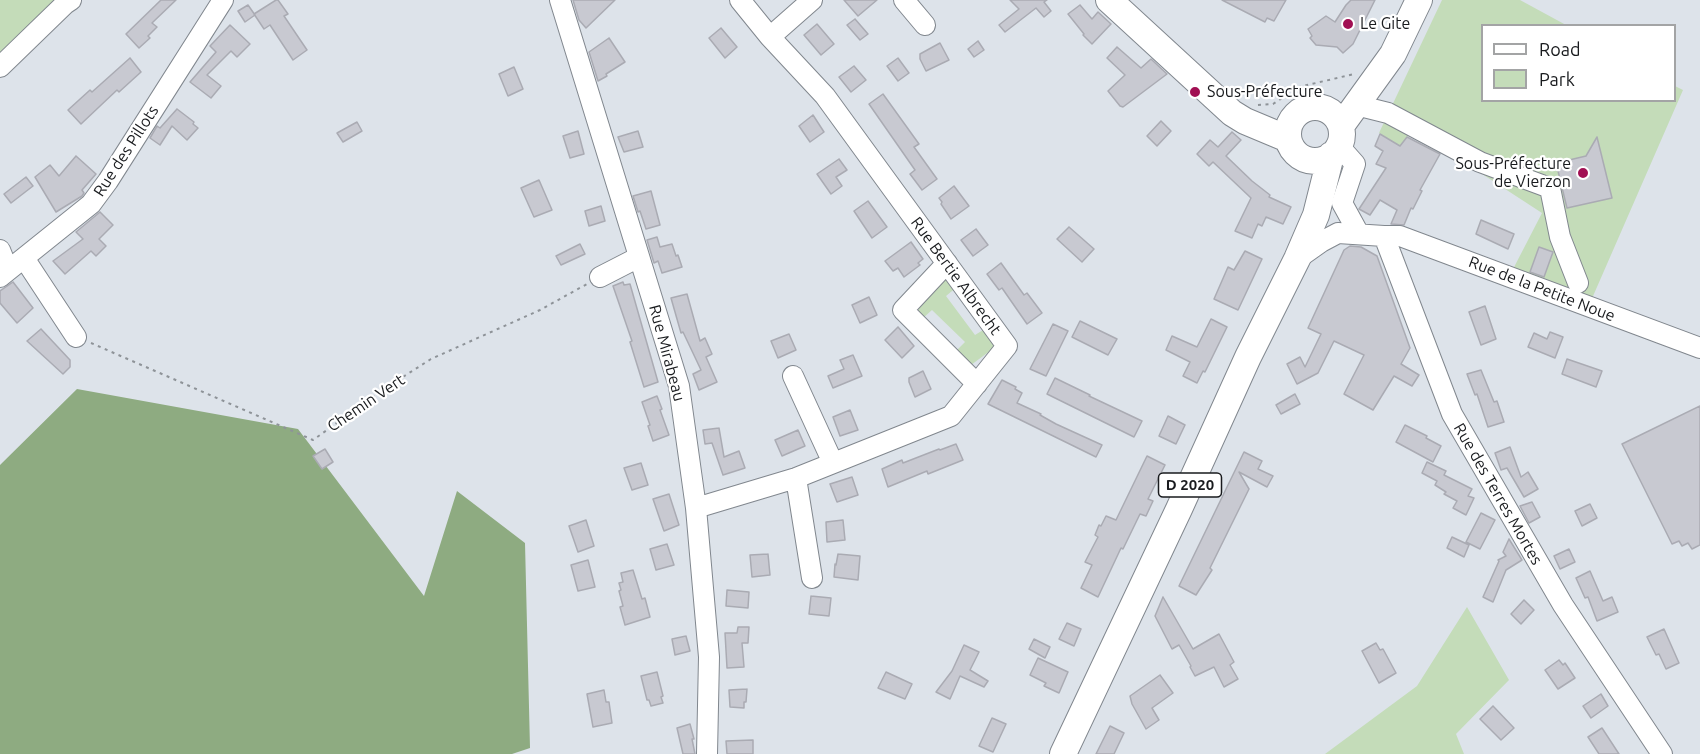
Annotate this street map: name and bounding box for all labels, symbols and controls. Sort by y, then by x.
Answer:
place label: Le Gite [1360,14,1410,34]
marker: Le Gite [1341,17,1355,31]
legend [1481,24,1676,102]
text: Road [1539,39,1581,59]
text: Park [1539,69,1575,89]
place label: Sous-Préfecture [1207,82,1323,102]
marker: Sous-Préfecture [1188,85,1202,99]
street label: Rue des Pillots [89,102,163,200]
place label: Sous-Préfecture de Vierzon [1455,154,1571,192]
marker: Sous-Préfecture de Vierzon [1576,166,1590,180]
street label: Rue Bertie Albrecht [907,213,1005,339]
street label: Rue de la Petite Noue [1466,252,1618,326]
street label: Rue Mirabeau [645,303,689,403]
street label: Chemin Vert [324,370,408,436]
street label: Rue des Terres Mortes [1450,420,1546,568]
road number: D 2020 [1158,473,1222,497]

